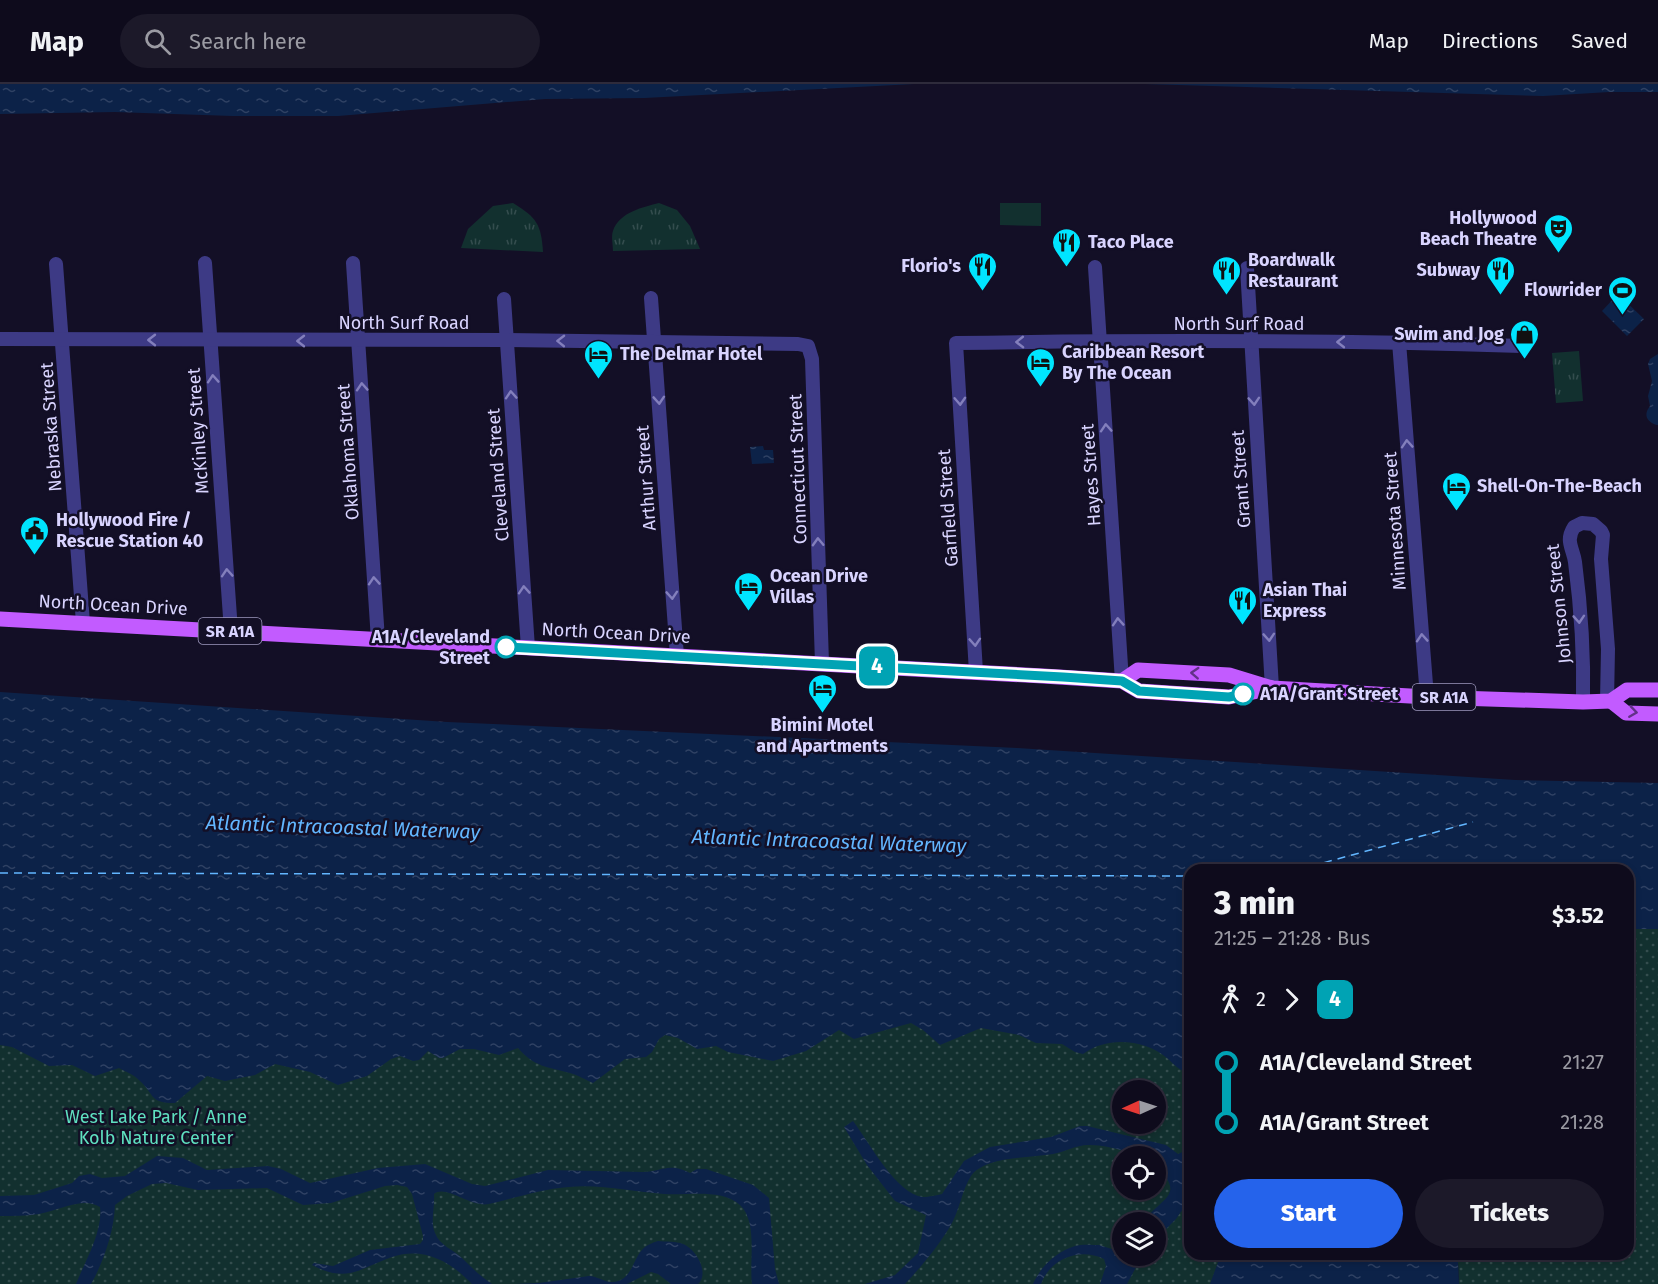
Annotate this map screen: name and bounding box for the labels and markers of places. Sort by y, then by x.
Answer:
place label: Hollywood Beach Theatre [1420,207,1537,250]
theatre icon: Hollywood Beach Theatre [1542,212,1574,254]
restaurant icon: Taco Place [1051,226,1083,268]
place label: Taco Place [1088,231,1174,253]
place label: Boardwalk Restaurant [1248,249,1339,292]
restaurant icon: Florio's [966,250,998,292]
restaurant icon: Boardwalk Restaurant [1211,254,1243,296]
restaurant icon: Subway [1485,254,1517,296]
place label: Florio's [901,255,961,277]
place label: Subway [1417,259,1481,281]
sports icon: Flowrider [1607,274,1639,316]
place label: Flowrider [1524,279,1603,301]
shop icon: Swim and Jog [1509,318,1541,360]
place label: Swim and Jog [1394,323,1504,345]
hotel icon: The Delmar Hotel [583,338,615,380]
place label: Caribbean Resort By The Ocean [1062,341,1205,384]
place label: The Delmar Hotel [620,343,763,365]
hotel icon: Caribbean Resort By The Ocean [1025,346,1057,388]
hotel icon: Shell-On-The-Beach [1440,470,1472,512]
place label: Shell-On-The-Beach [1477,475,1642,497]
place label: Hollywood Fire / Rescue Station 40 [56,509,203,552]
public building icon: Hollywood Fire / Rescue Station 40 [19,514,51,556]
place label: Ocean Drive Villas [769,565,868,608]
hotel icon: Ocean Drive Villas [733,570,765,612]
place label: Asian Thai Express [1262,579,1347,622]
restaurant icon: Asian Thai Express [1226,584,1258,626]
place label: A1A/Cleveland Street [371,626,491,669]
marker: A1A/Cleveland Street [495,636,517,658]
hotel icon: Bimini Motel and Apartments [806,672,838,714]
marker: A1A/Grant Street [1232,683,1254,705]
place label: A1A/Grant Street [1259,683,1399,705]
place label: Bimini Motel and Apartments [756,714,888,757]

